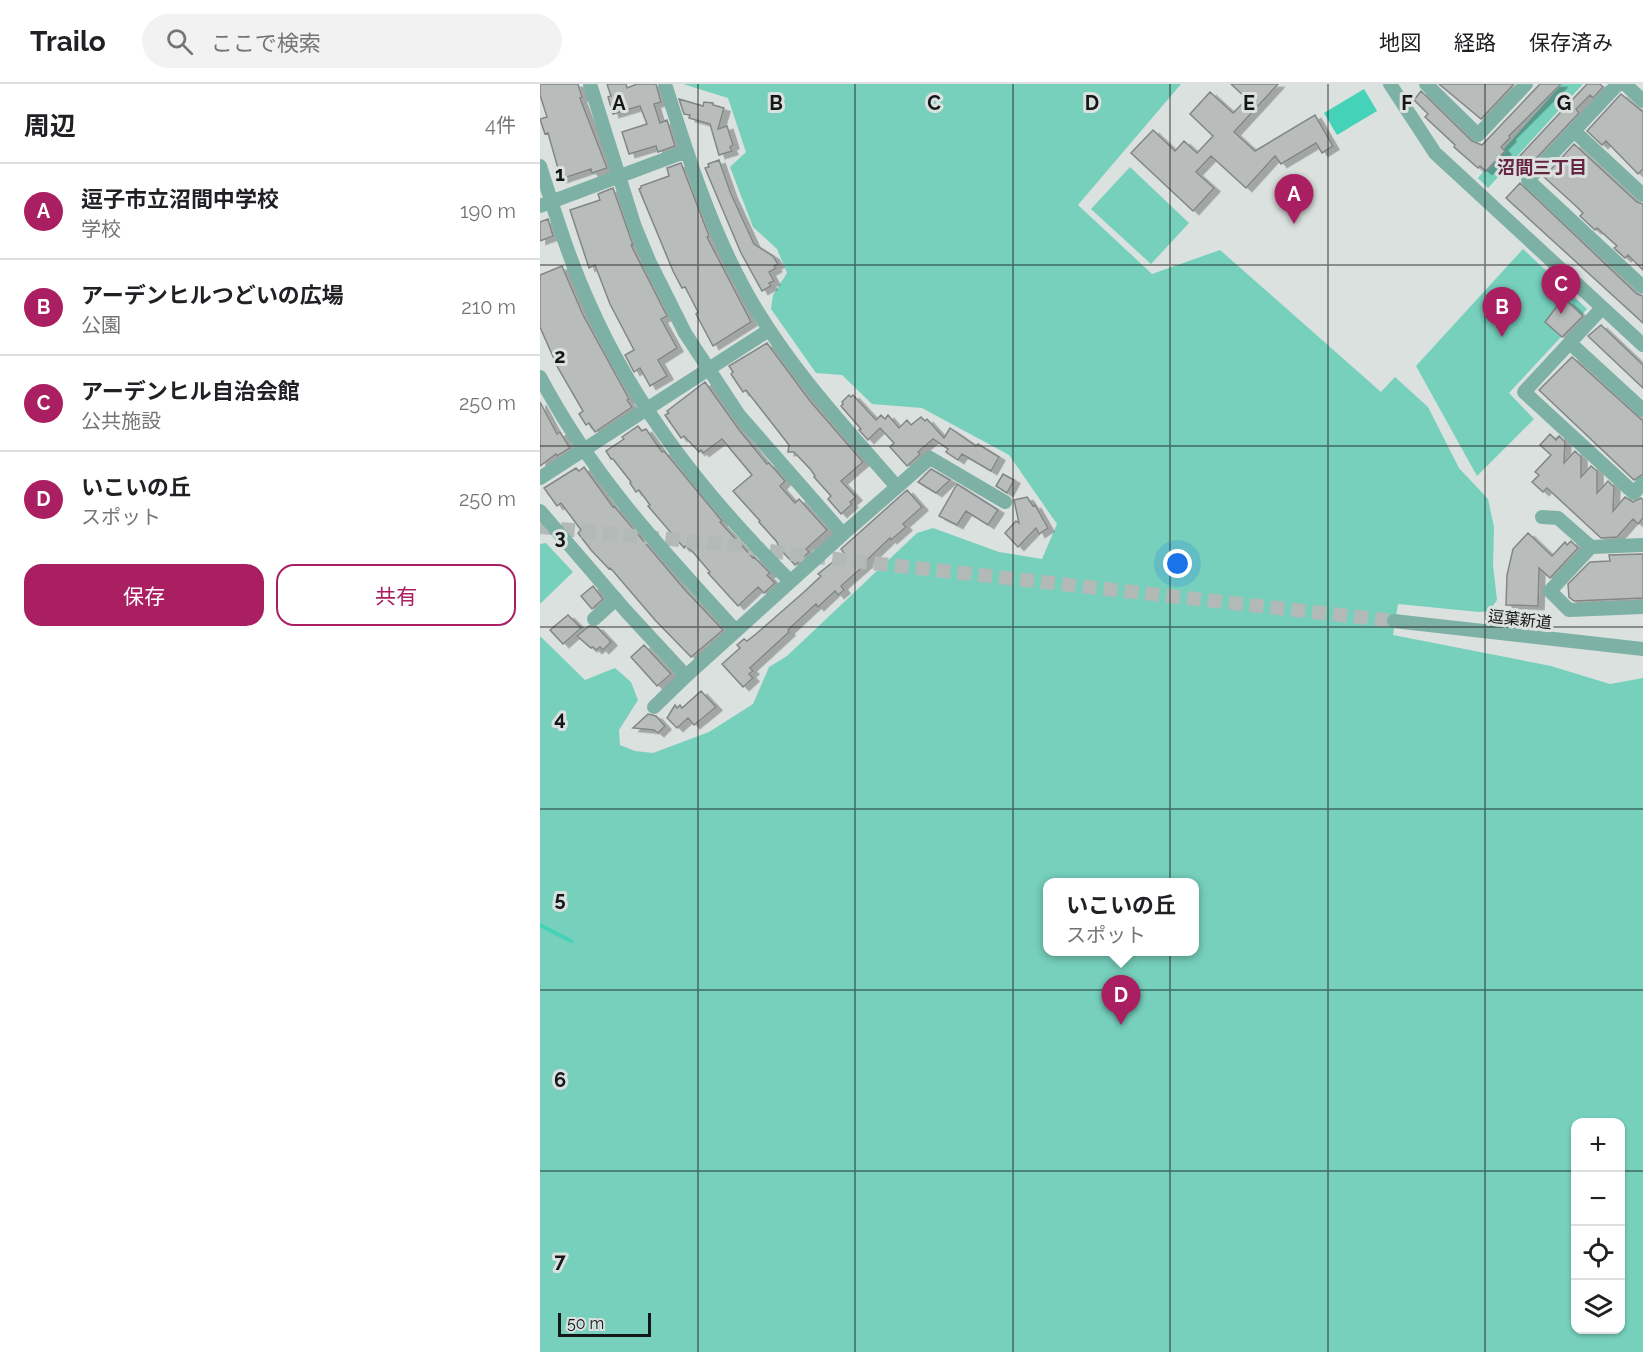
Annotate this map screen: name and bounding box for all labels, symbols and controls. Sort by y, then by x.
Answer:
search box [142,14,562,68]
text: Trailo [30,25,106,58]
icon: search [163,25,196,58]
text: ここで検索 [211,30,321,56]
text: 地図 [1379,30,1421,55]
text: 経路 [1454,30,1496,55]
text: 保存済み [1529,30,1613,55]
text: A [612,91,626,115]
text: B [769,91,783,115]
text: C [927,91,941,115]
text: D [1085,91,1099,115]
text: E [1243,91,1255,115]
text: F [1401,91,1413,115]
text: G [1557,91,1571,115]
text: 周辺 [24,111,76,141]
text: 4件 [485,113,516,137]
district label: 沼間三丁目 [1497,157,1587,178]
text: 1 [555,162,565,186]
pin: A [1274,174,1314,224]
text: 逗子市立沼間中学校 [81,186,279,212]
text: A [37,199,50,223]
text: 190 m [460,199,516,223]
text: 学校 [81,217,121,241]
pin: C [1542,264,1580,314]
text: アーデンヒルつどいの広場 [81,282,344,308]
pin: B [1482,288,1522,337]
text: B [37,295,50,319]
text: 210 m [461,295,516,319]
text: 公園 [81,313,121,337]
text: 2 [554,344,566,368]
text: アーデンヒル自治会館 [81,378,300,404]
text: C [37,391,50,415]
text: 250 m [459,391,516,415]
text: 公共施設 [81,409,161,433]
text: いこいの丘 [81,474,191,500]
text: D [36,487,51,511]
text: 250 m [459,487,516,511]
text: スポット [81,505,161,529]
text: 3 [554,525,566,549]
your location [1163,549,1192,578]
button: 保存 [24,564,264,626]
button: 共有 [276,564,516,626]
street label: 逗葉新道 [1487,607,1553,632]
text: 4 [554,706,566,730]
popup [1043,878,1199,956]
text: 5 [554,887,566,911]
text: いこいの丘 [1066,892,1176,918]
text: スポット [1066,923,1146,947]
pin: D [1102,976,1140,1025]
text: 6 [554,1068,566,1092]
map controls [1571,1118,1625,1334]
button: + [1571,1118,1625,1172]
button: − [1571,1172,1625,1226]
button: locate [1571,1226,1625,1280]
text: 7 [554,1249,566,1273]
button: layers [1571,1280,1625,1334]
scale bar [558,1310,651,1338]
text: 50 m [567,1314,604,1333]

